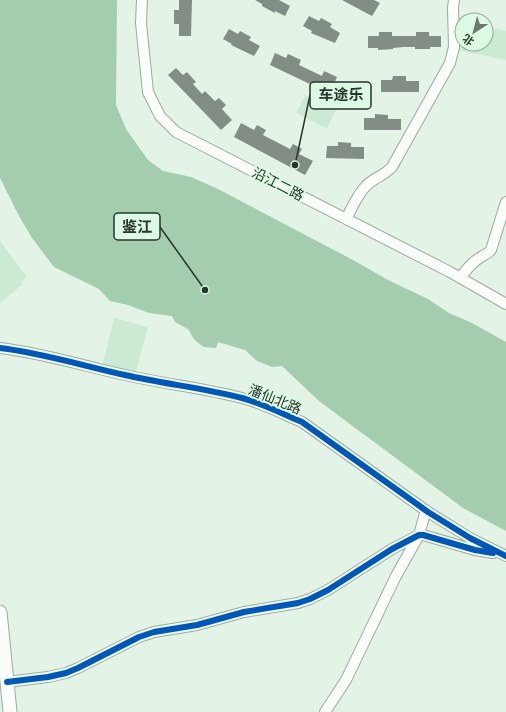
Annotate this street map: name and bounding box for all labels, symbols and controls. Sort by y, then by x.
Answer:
north arrow [454,12,494,52]
text: 北 [460,31,477,49]
callout: 车途乐 [310,82,371,109]
text: 车途乐 [318,85,364,104]
street label: 沿江二路 [249,163,307,205]
callout: 鉴江 [114,213,160,240]
text: 鉴江 [122,217,152,236]
street label: 潘仙北路 [246,380,304,418]

